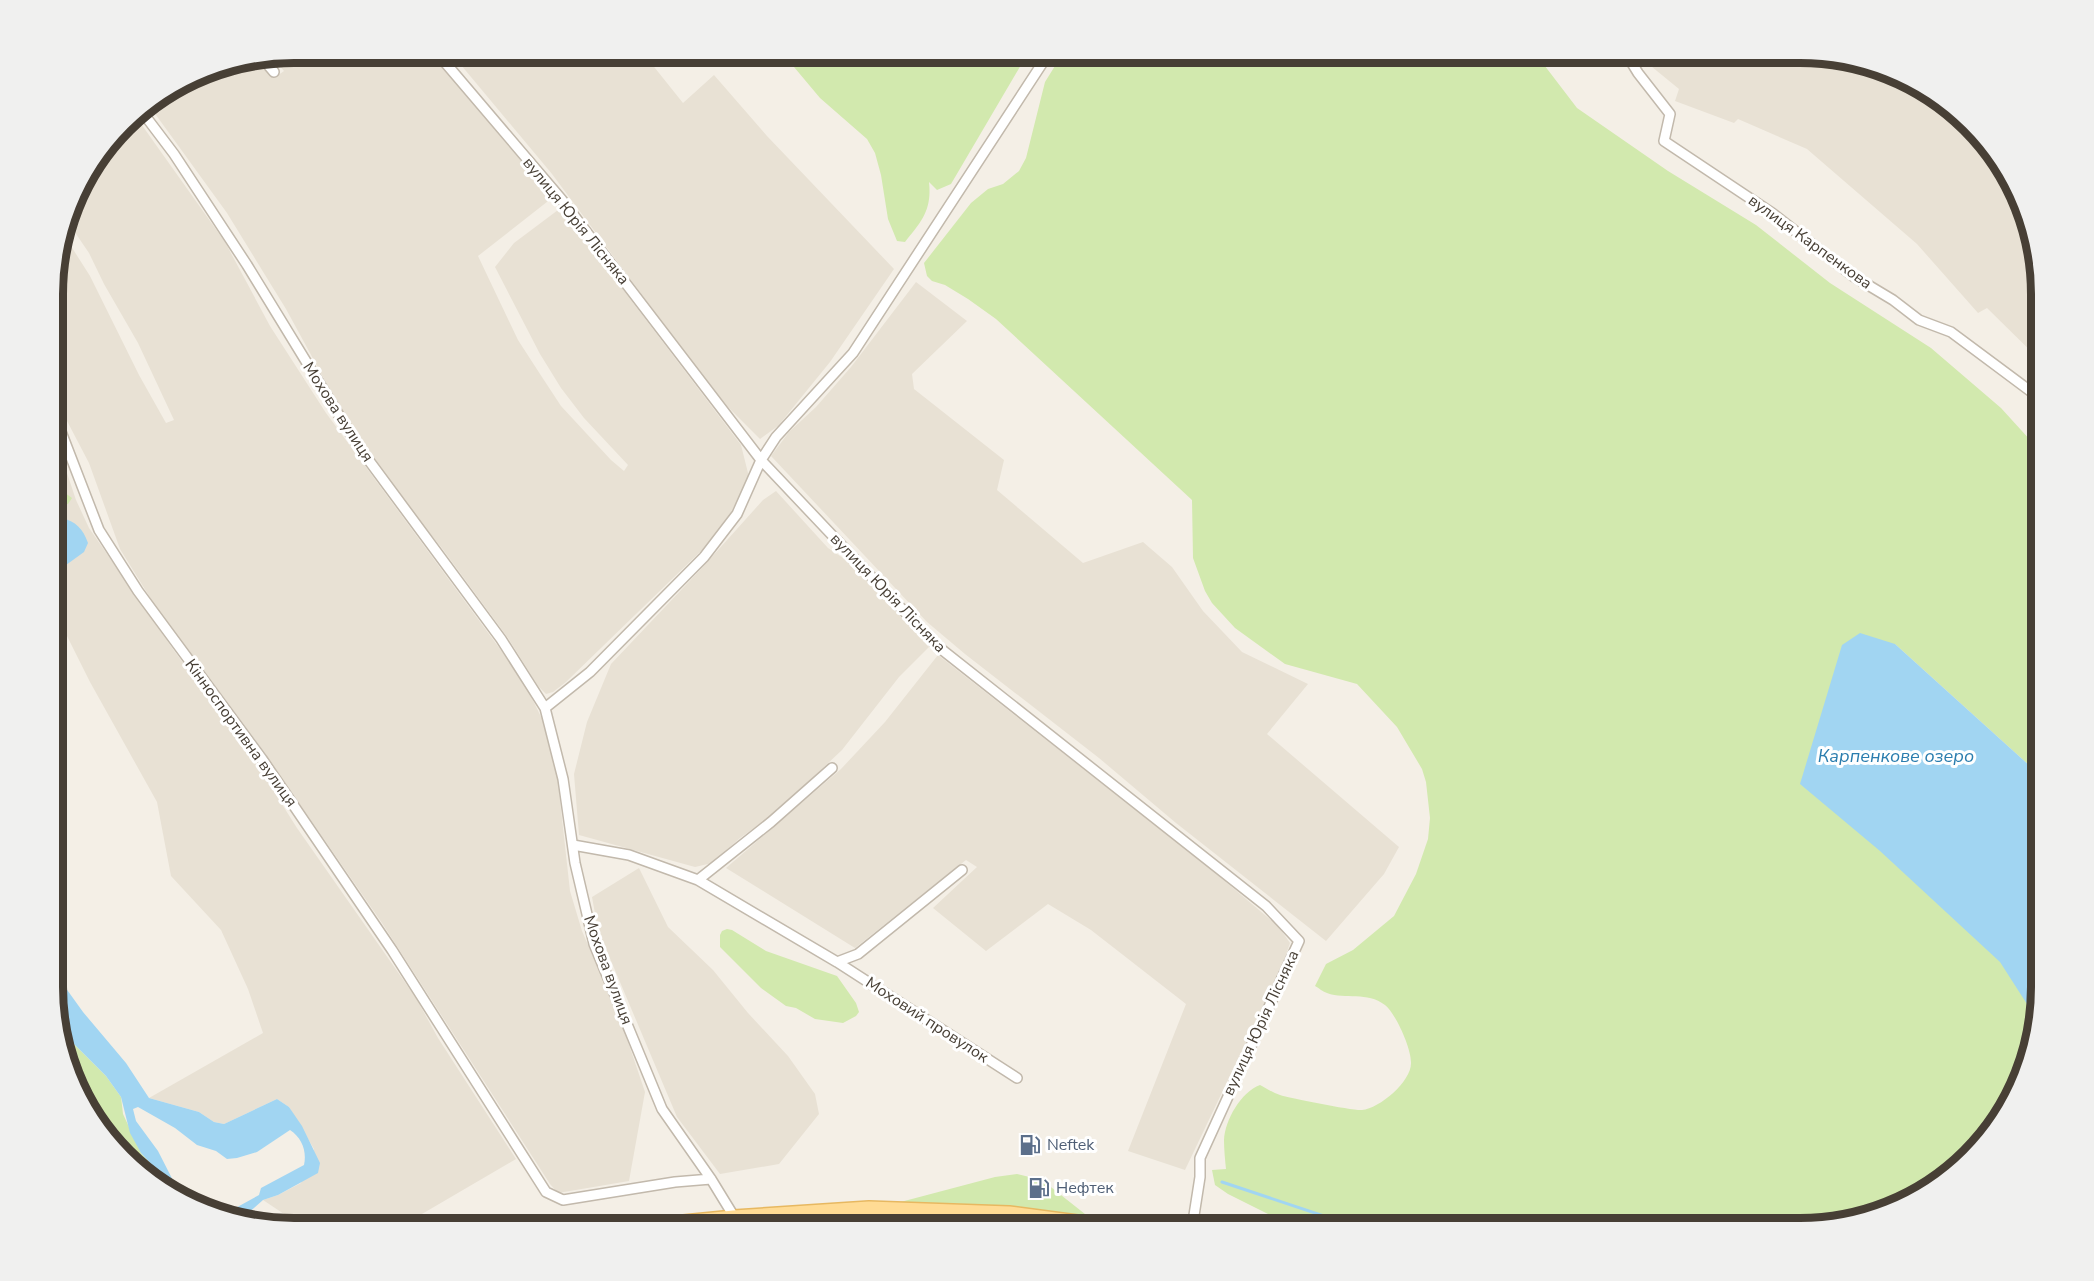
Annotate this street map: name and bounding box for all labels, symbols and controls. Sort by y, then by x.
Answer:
street label: вулиця Юрія Лісняка [518,153,634,289]
street label: вулиця Карпенкова [1744,190,1876,294]
street label: Мохова вулиця [297,358,379,466]
street label: вулиця Юрія Лісняка [825,528,951,658]
street label: Кінноспортивна вулиця [180,654,302,812]
water label: Карпенкове озеро [1818,744,1974,768]
street label: Мохова вулиця [578,912,638,1028]
street label: вулиця Юрія Лісняка [1218,947,1304,1099]
street label: Моховий провулок [861,972,993,1068]
fuel station icon: Neftek [1018,1133,1042,1157]
place label: Neftek [1047,1134,1095,1156]
fuel station icon: Нефтек [1027,1176,1051,1200]
place label: Нефтек [1056,1177,1114,1199]

